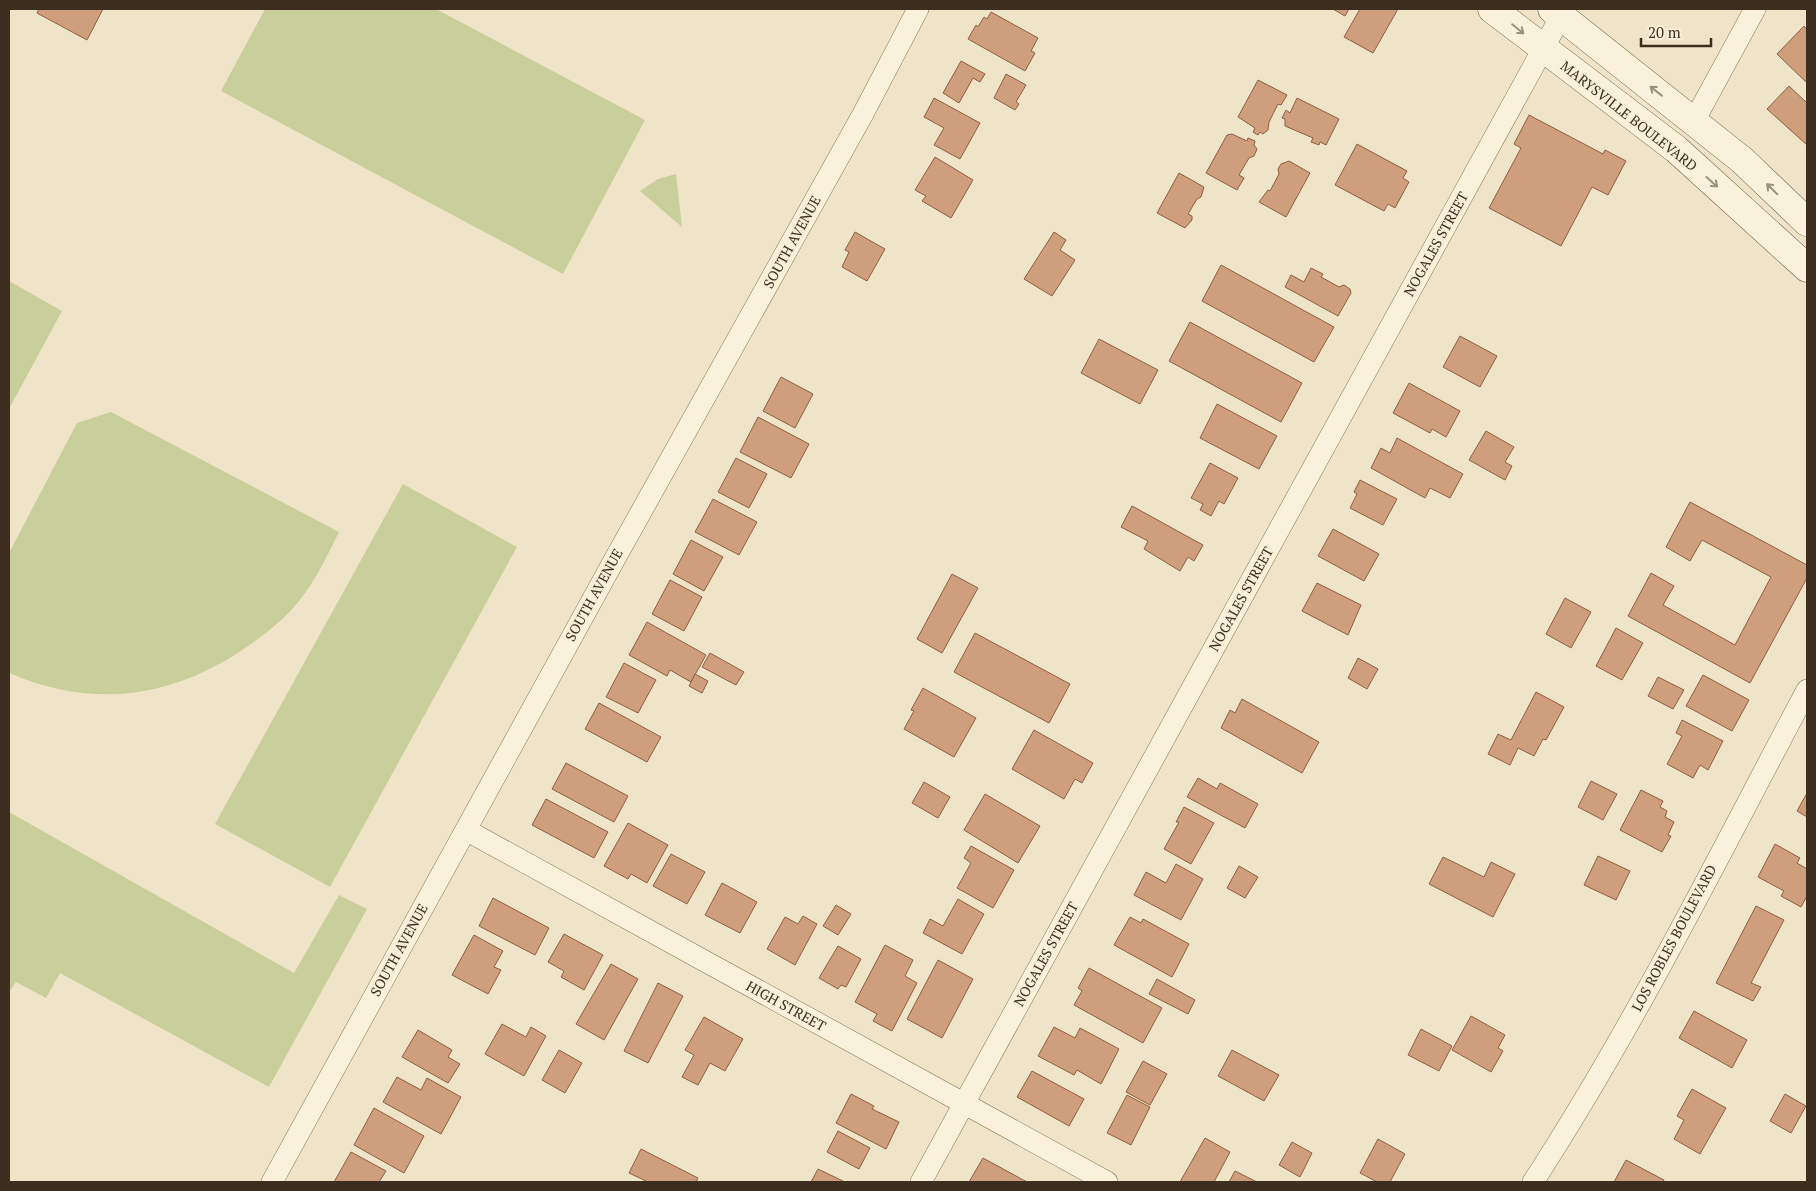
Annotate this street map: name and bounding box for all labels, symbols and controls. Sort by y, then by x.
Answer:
scale bar [1641,15,1711,47]
text: 20 m [1648,22,1681,42]
one-way arrow [1511,23,1524,34]
street label: MARYSVILLE BOULEVARD [1557,56,1702,175]
one-way arrow [1650,85,1663,96]
one-way arrow [1706,176,1719,188]
one-way arrow [1766,183,1778,195]
street label: NOGALES STREET [1399,188,1472,299]
street label: SOUTH AVENUE [758,192,825,291]
street label: NOGALES STREET [1204,543,1277,654]
street label: SOUTH AVENUE [560,545,627,644]
street label: LOS ROBLES BOULEVARD [1627,861,1720,1014]
street label: NOGALES STREET [1009,898,1082,1009]
street label: SOUTH AVENUE [365,900,432,999]
street label: HIGH STREET [743,976,830,1035]

